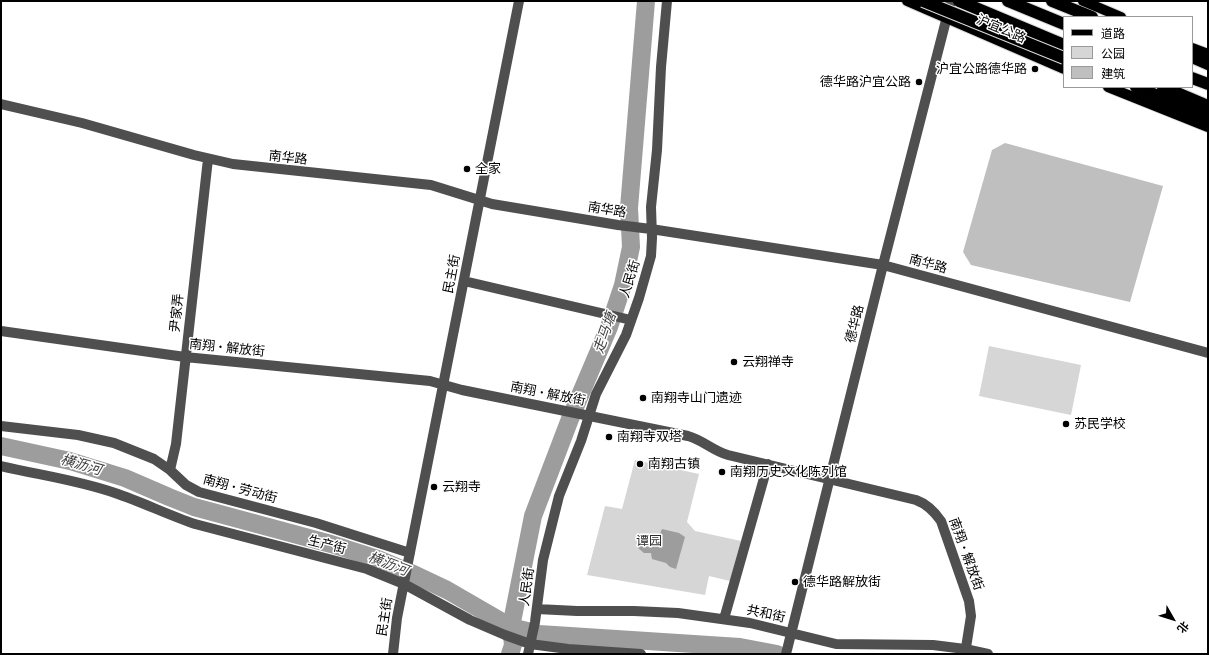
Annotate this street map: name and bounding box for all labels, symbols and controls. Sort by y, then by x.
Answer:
street label: 沪宜公路 [974,12,1028,46]
legend [1063,16,1193,88]
text: 道路 [1101,27,1125,41]
text: 公园 [1101,47,1125,61]
place label: 沪宜公路德华路 [936,61,1027,77]
marker: 沪宜公路德华路 [1030,64,1040,74]
text: 建筑 [1101,67,1125,81]
place label: 德华路沪宜公路 [820,74,911,90]
marker: 德华路沪宜公路 [914,77,924,87]
street label: 南华路 [268,148,308,168]
place label: 全家 [475,161,501,177]
marker: 全家 [462,164,472,174]
street label: 南华路 [587,199,627,221]
street label: 南华路 [907,251,949,277]
street label: 民主街 [441,253,463,295]
street label: 人民街 [617,258,643,300]
street label: 尹家弄 [167,293,187,333]
street label: 德华路 [843,303,867,345]
water label: 走马塘 [590,310,620,356]
street label: 南翔 • 解放街 [188,336,266,360]
place label: 云翔禅寺 [742,354,794,370]
marker: 云翔禅寺 [729,357,739,367]
street label: 南翔 • 解放街 [509,379,587,409]
place label: 南翔寺山门遗迹 [651,390,742,406]
marker: 南翔寺山门遗迹 [638,393,648,403]
place label: 苏民学校 [1074,416,1126,432]
marker: 苏民学校 [1061,419,1071,429]
place label: 南翔寺双塔 [617,429,682,445]
marker: 南翔寺双塔 [604,432,614,442]
water label: 横沥河 [58,451,104,479]
place label: 南翔古镇 [648,456,700,472]
marker: 南翔古镇 [635,459,645,469]
place label: 南翔历史文化陈列馆 [730,464,847,480]
marker: 南翔历史文化陈列馆 [717,467,727,477]
street label: 南翔 • 劳动街 [201,472,279,506]
place label: 云翔寺 [442,479,481,495]
marker: 云翔寺 [429,482,439,492]
street label: 南翔 • 解放街 [946,516,986,592]
street label: 生产街 [306,533,348,557]
park label: 谭园 [636,533,662,549]
water label: 横沥河 [365,549,411,579]
street label: 人民街 [517,567,537,607]
place label: 德华路解放街 [803,574,881,590]
marker: 德华路解放街 [790,577,800,587]
street label: 民主街 [374,597,396,637]
north arrow [1153,599,1193,639]
street label: 共和街 [745,602,787,626]
text: 北 [1174,619,1191,635]

